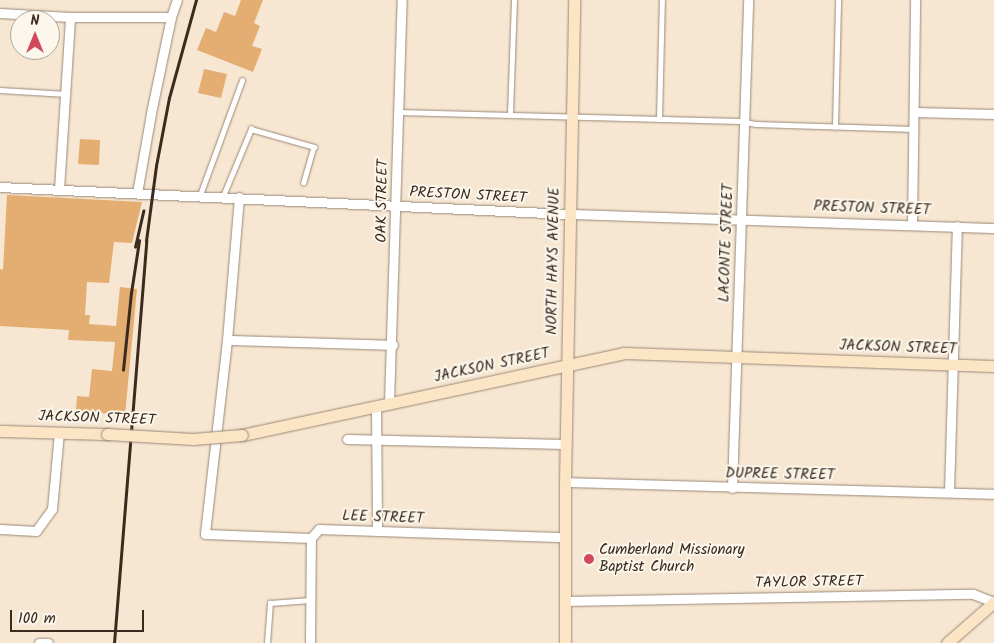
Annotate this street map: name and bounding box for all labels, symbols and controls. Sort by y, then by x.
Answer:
north arrow [10,10,60,60]
text: N [31,10,39,32]
street label: OAK STREET [373,159,393,243]
street label: LACONTE STREET [716,183,738,303]
street label: PRESTON STREET [409,184,527,208]
street label: NORTH HAYS AVENUE [544,187,564,335]
street label: PRESTON STREET [813,198,931,220]
street label: JACKSON STREET [839,337,957,359]
street label: JACKSON STREET [433,345,551,387]
street label: JACKSON STREET [38,408,156,430]
street label: DUPREE STREET [725,465,835,485]
street label: LEE STREET [342,508,424,528]
place label: Cumberland Missionary Baptist Church [599,541,745,576]
marker: Cumberland Missionary Baptist Church [583,553,595,565]
street label: TAYLOR STREET [755,573,863,593]
scale bar [12,600,146,632]
text: 100 m [18,607,56,631]

